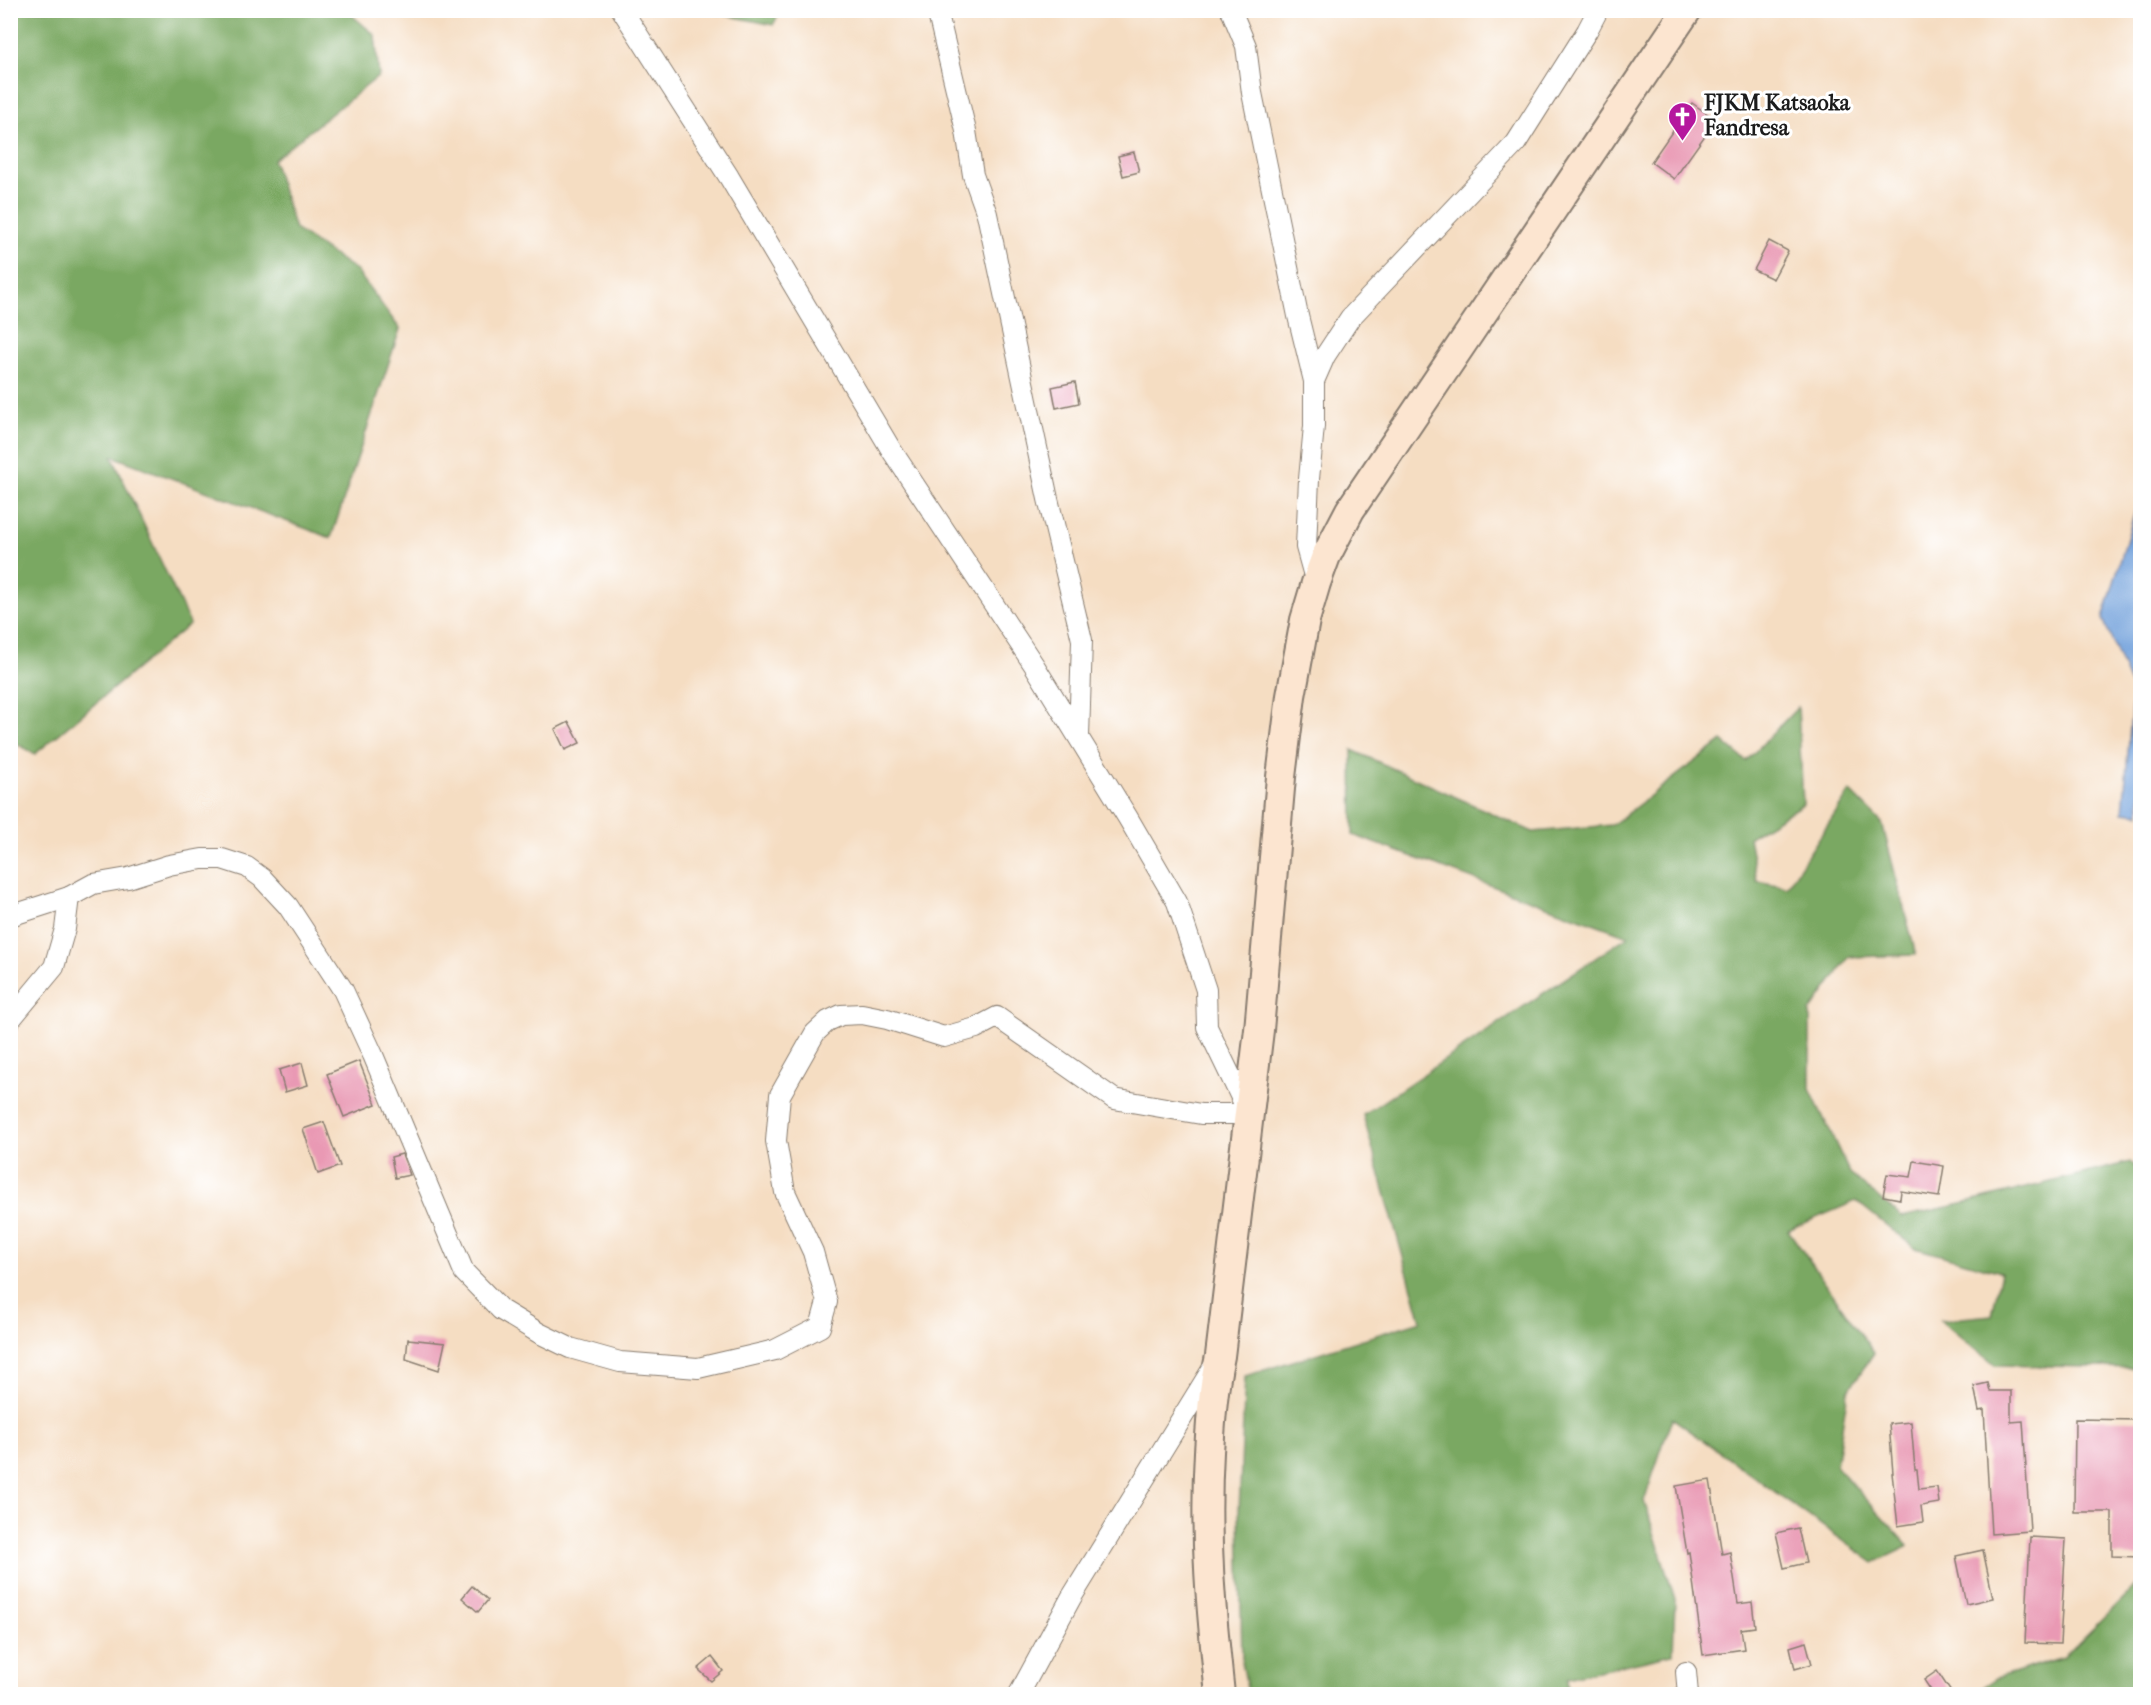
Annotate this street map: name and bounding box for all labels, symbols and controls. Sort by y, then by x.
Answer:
place label: FJKM Katsaoka Fandresa [1703,90,1851,141]
church icon: FJKM Katsaoka Fandresa [1667,100,1699,142]

